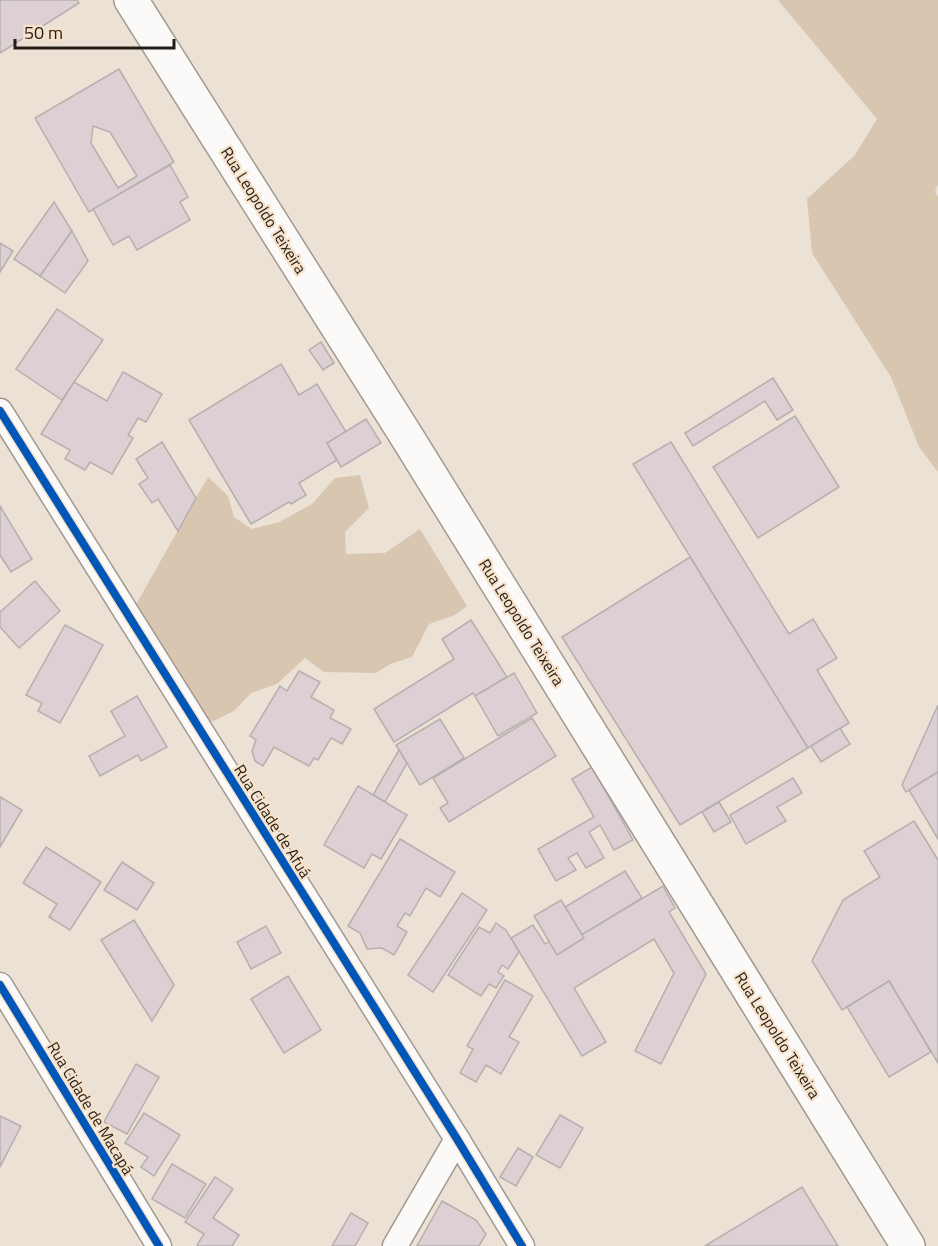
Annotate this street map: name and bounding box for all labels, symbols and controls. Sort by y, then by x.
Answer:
scale bar [15,12,174,50]
text: 50 m [24,19,63,46]
street label: Rua Leopoldo Teixeira [215,142,313,278]
street label: Rua Leopoldo Teixeira [473,554,571,690]
street label: Rua Cidade de Afuá [228,760,318,882]
street label: Rua Leopoldo Teixeira [729,967,827,1103]
street label: Rua Cidade de Macapá [42,1037,140,1179]

